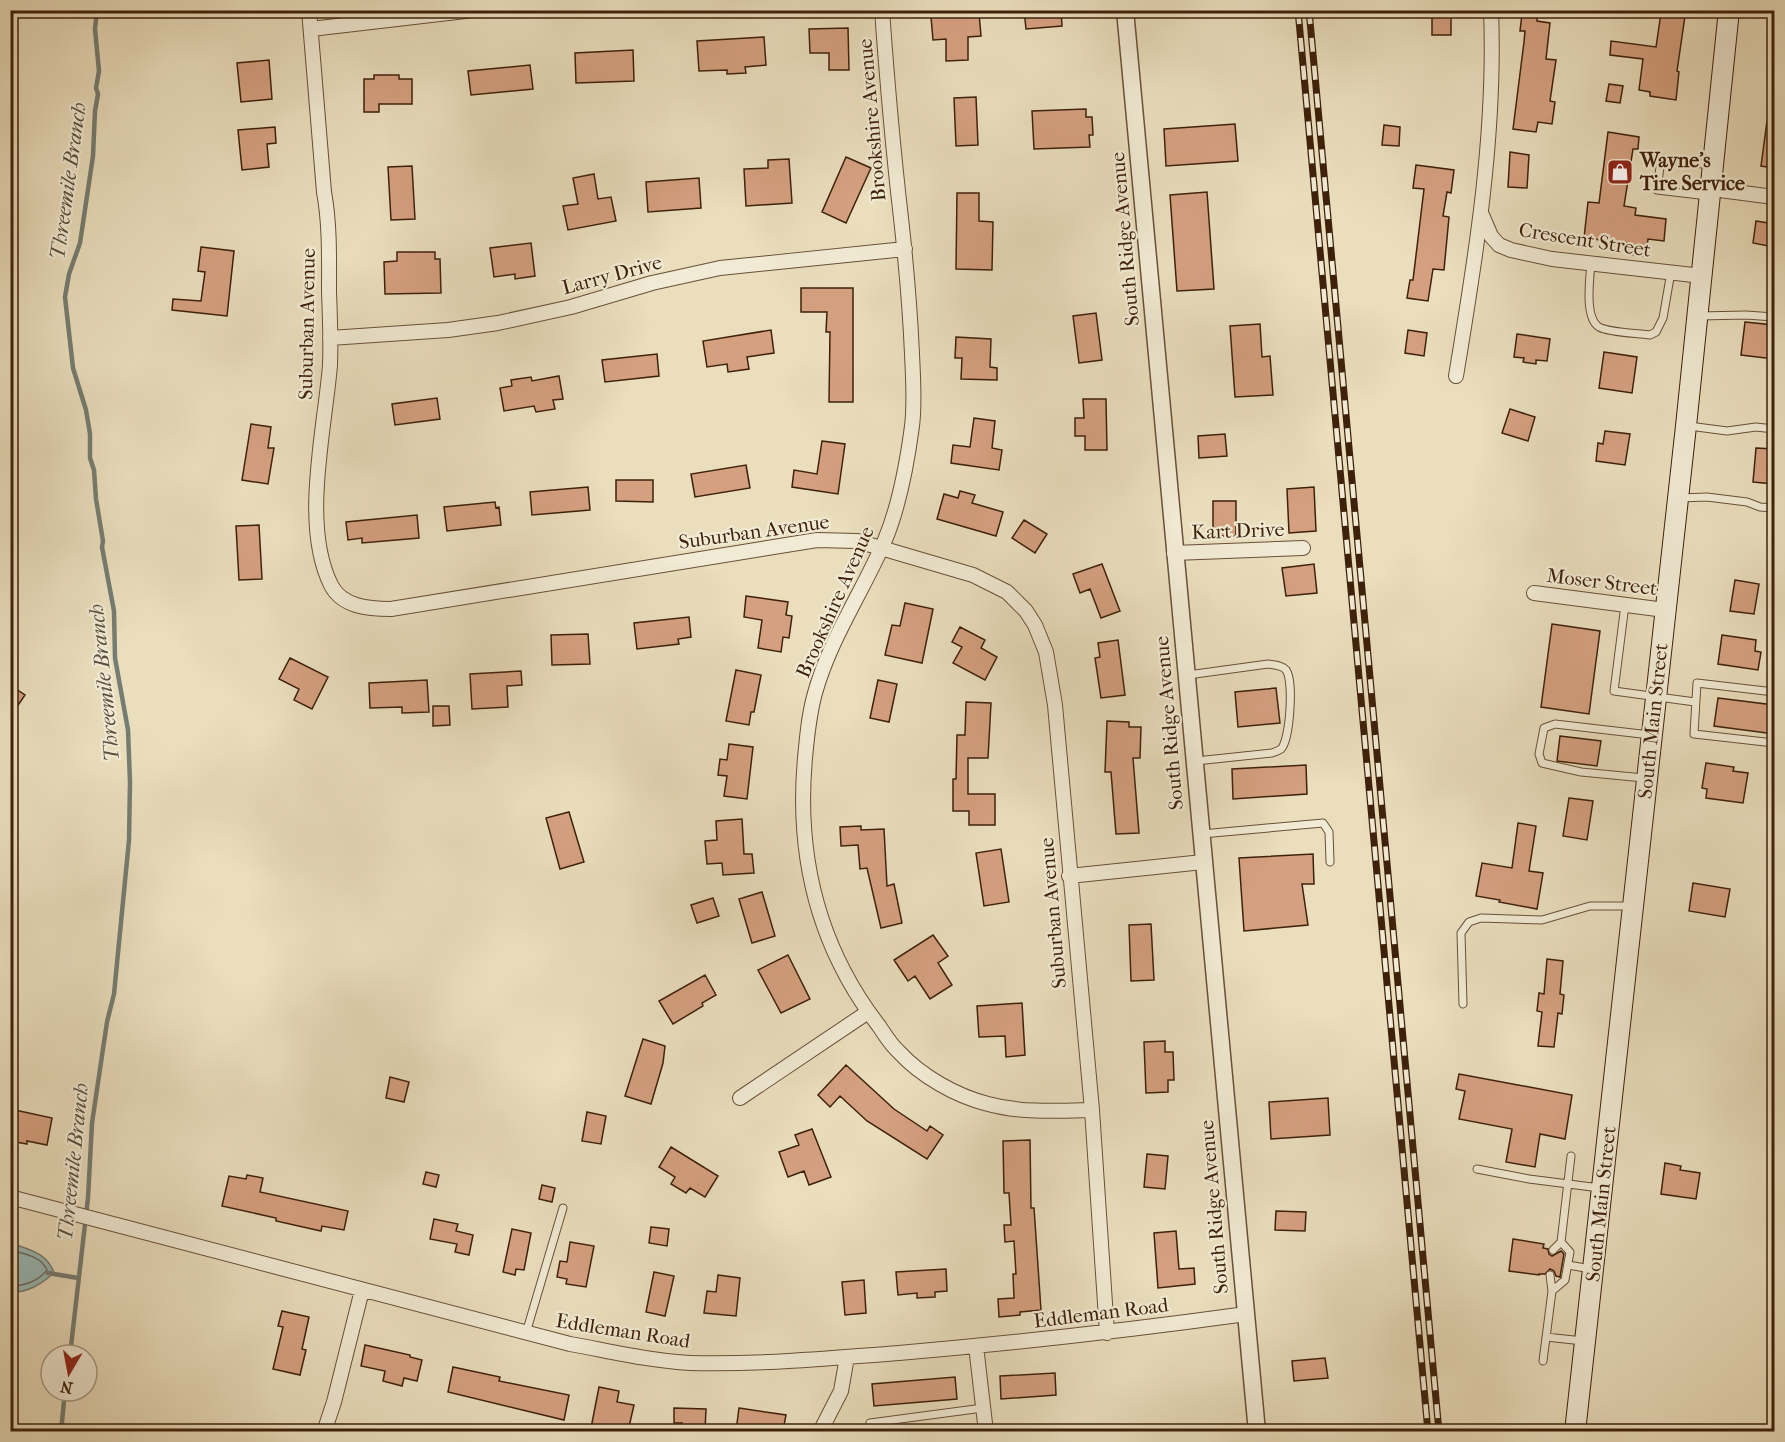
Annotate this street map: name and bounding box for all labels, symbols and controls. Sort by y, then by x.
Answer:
street label: Brookshire Avenue [853,38,891,202]
water label: Threemile Branch [45,101,91,261]
place label: Wayne's Tire Service [1639,149,1745,195]
street label: South Ridge Avenue [1106,151,1144,327]
shop icon: Wayne's Tire Service [1605,157,1635,187]
street label: Crescent Street [1517,218,1653,262]
street label: Suburban Avenue [294,248,320,400]
street label: Larry Drive [560,251,664,299]
street label: Suburban Avenue [677,510,831,554]
street label: Kart Drive [1191,518,1285,544]
street label: Brookshire Avenue [791,523,879,681]
street label: Moser Street [1545,564,1659,600]
water label: Threemile Branch [84,603,124,763]
street label: South Ridge Avenue [1150,635,1188,811]
street label: South Main Street [1633,642,1673,800]
street label: Suburban Avenue [1035,836,1071,990]
water label: Threemile Branch [53,1082,93,1242]
street label: South Ridge Avenue [1195,1119,1233,1295]
street label: South Main Street [1581,1125,1621,1283]
street label: Eddleman Road [1032,1293,1171,1333]
street label: Eddleman Road [554,1309,693,1353]
north arrow [39,1343,99,1403]
text: N [58,1377,74,1398]

